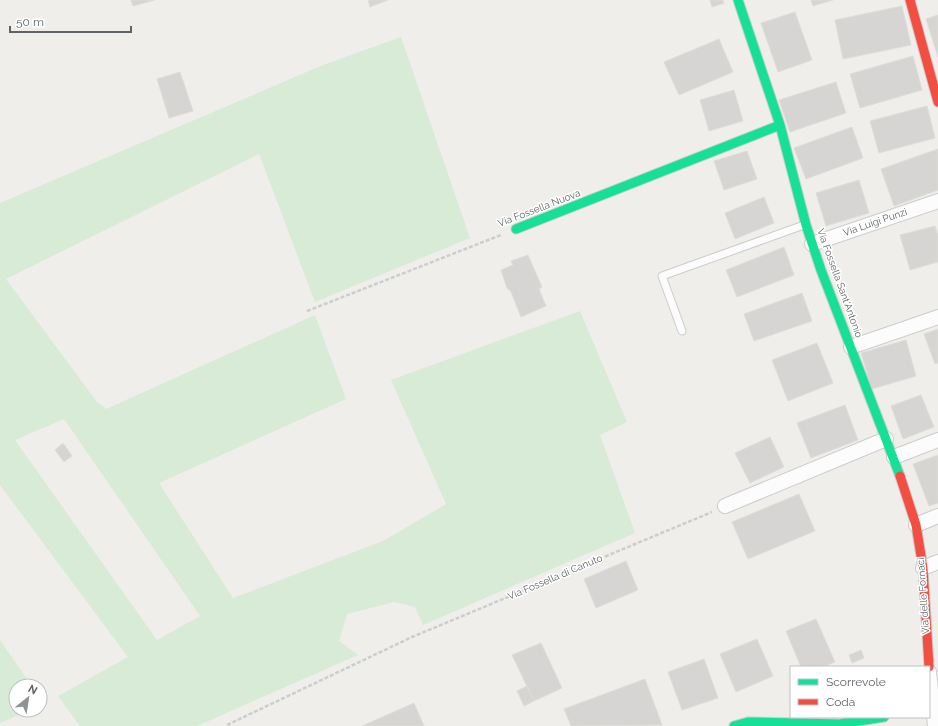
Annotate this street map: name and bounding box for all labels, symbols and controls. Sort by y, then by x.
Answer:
scale bar [10,8,131,34]
text: 50 m [16,15,44,29]
street label: Via Fossella Nuova [496,187,582,229]
street label: Via Luigi Punzi [842,206,908,238]
street label: Via Fossella Sant'Antonio [815,227,865,339]
street label: Via Fossella di Canuto [506,552,604,602]
street label: Via delle Fornaci [915,557,931,635]
legend [790,666,930,718]
text: Scorrevole [826,675,886,689]
north arrow [8,678,48,718]
text: N [26,682,40,698]
text: Coda [826,695,855,709]

